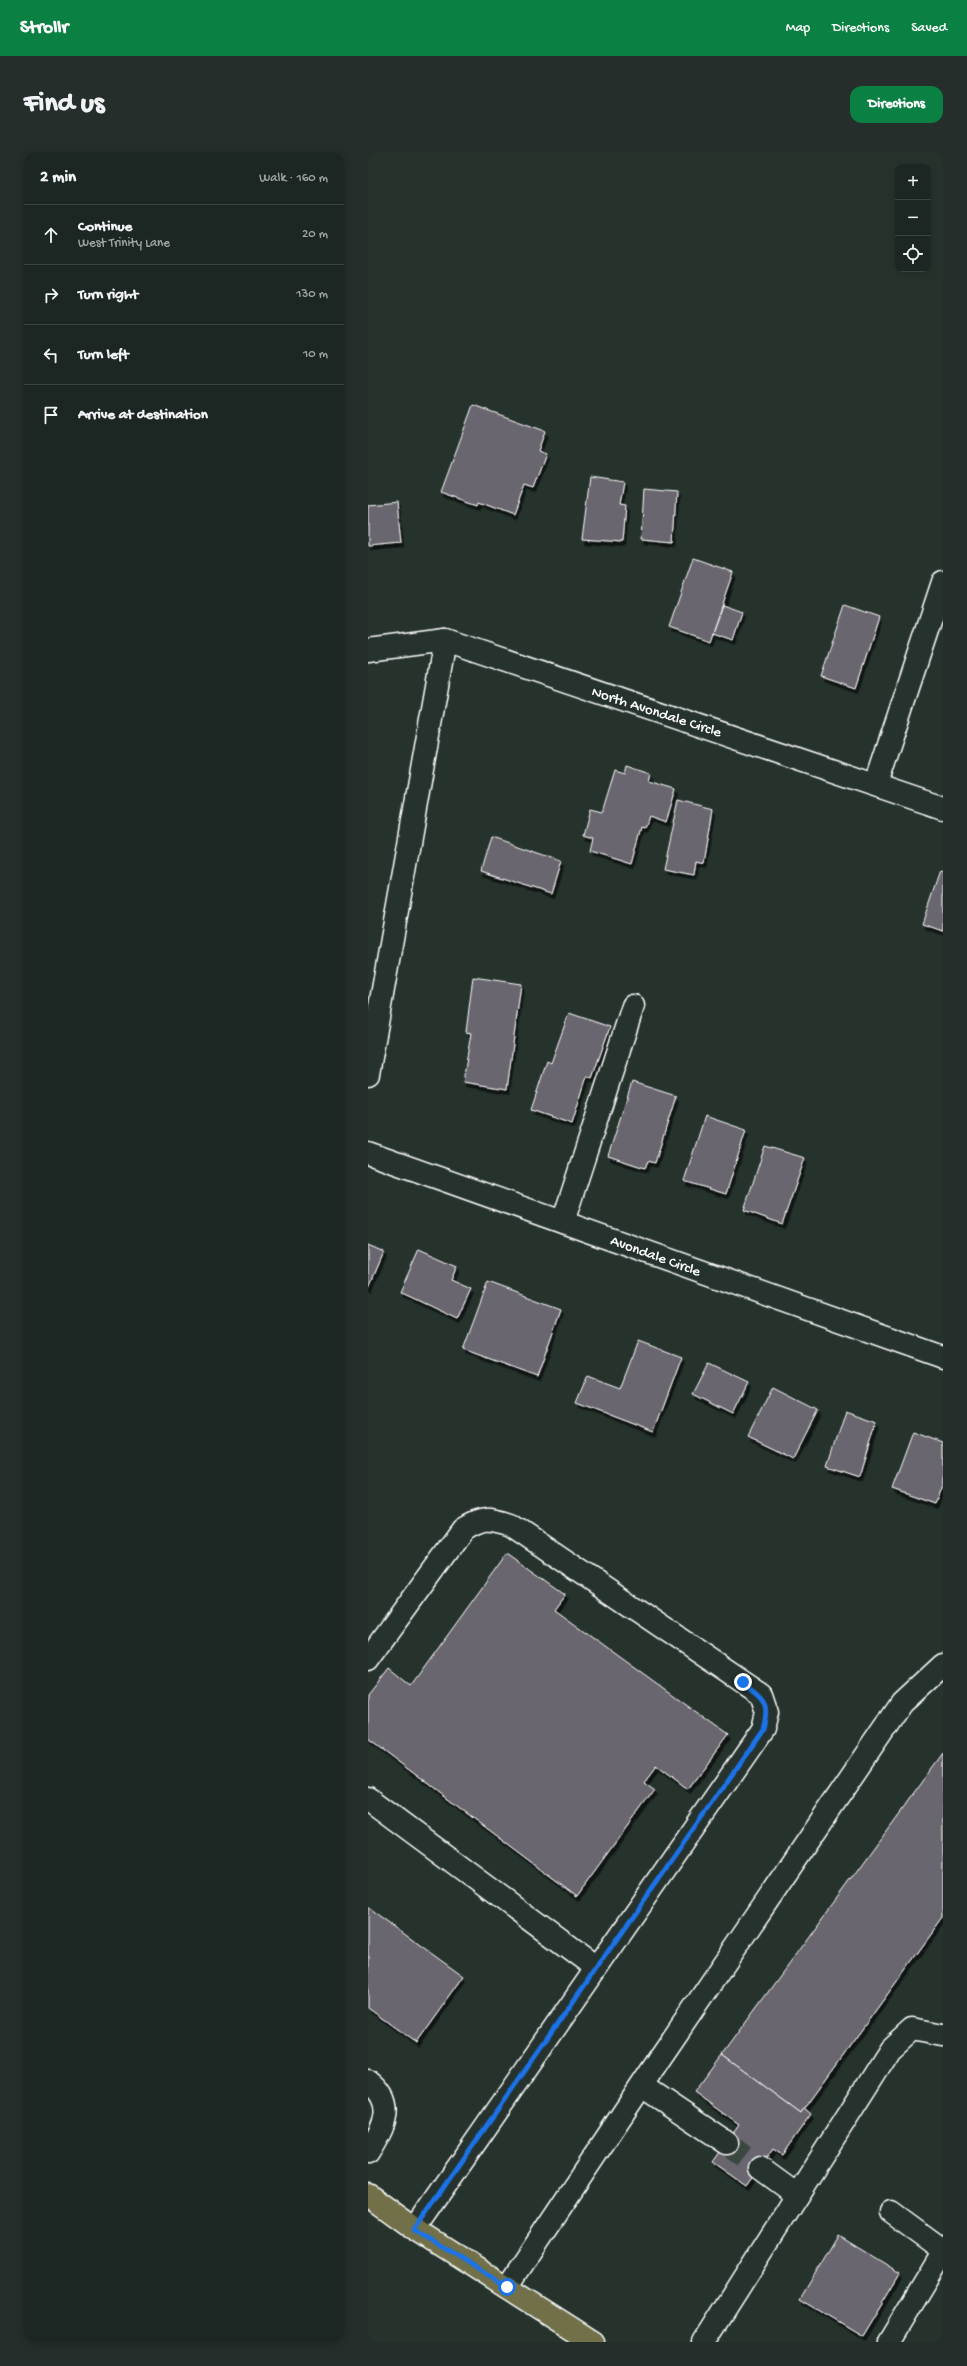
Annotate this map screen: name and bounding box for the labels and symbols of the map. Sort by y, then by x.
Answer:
street label: North Avondale Circle [589,683,724,742]
street label: Avondale Circle [608,1232,703,1282]
route end [734,1673,752,1691]
route start [498,2278,516,2296]

